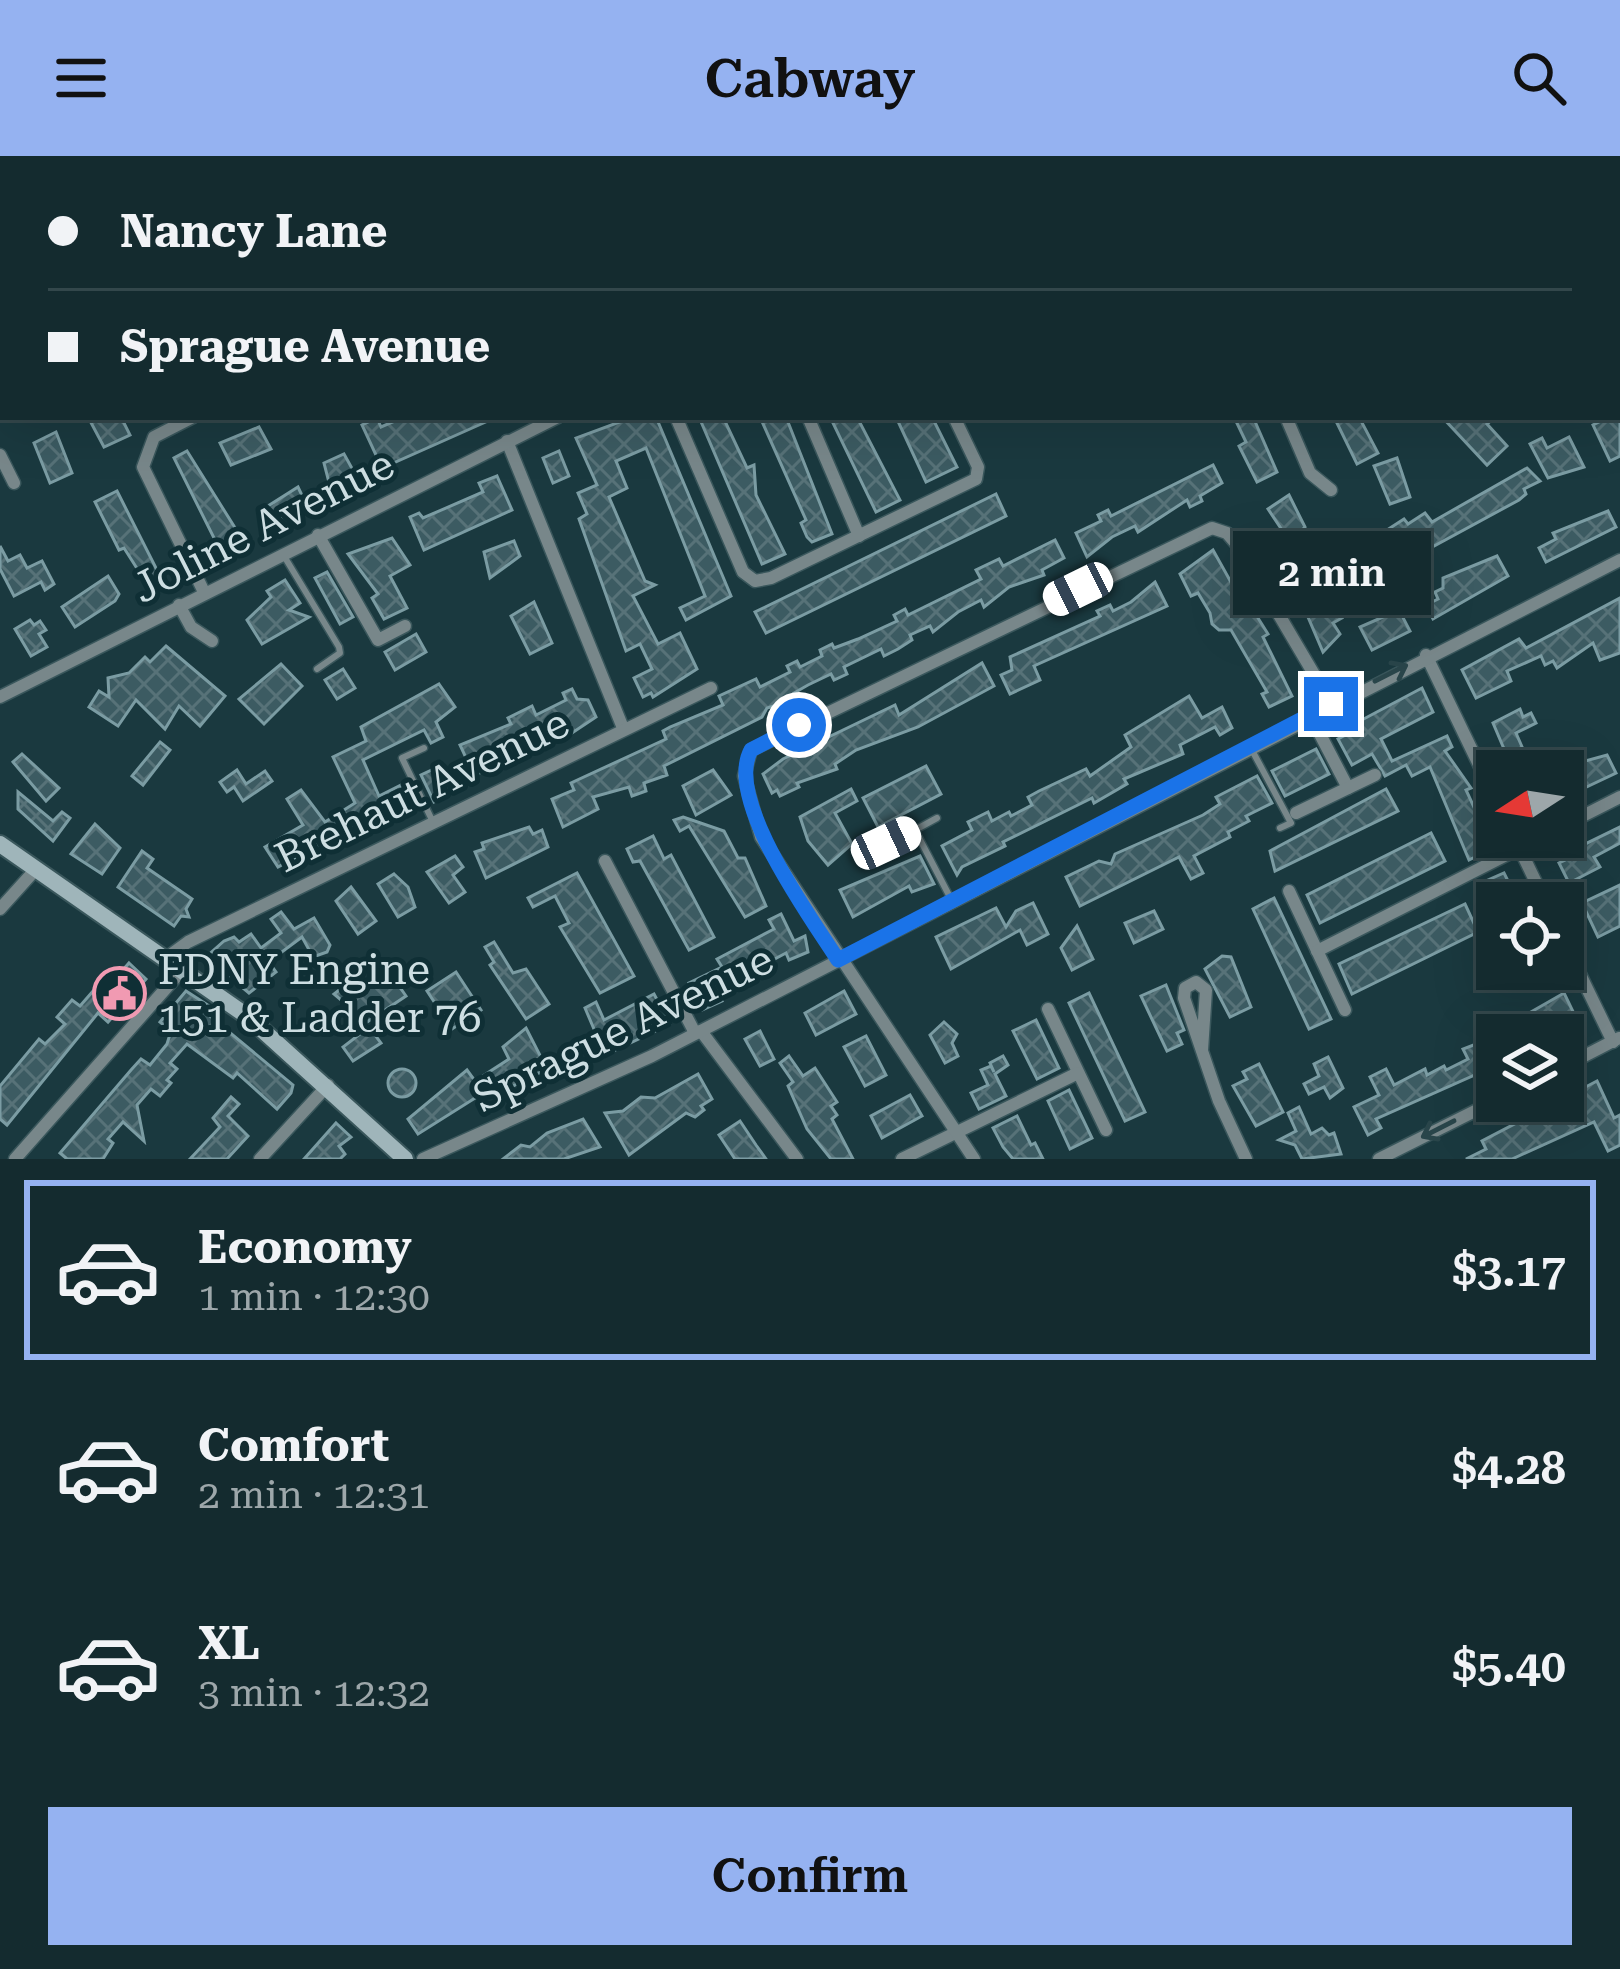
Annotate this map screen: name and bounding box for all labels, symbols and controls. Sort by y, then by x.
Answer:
icon: menu [48,45,114,111]
icon: search [1506,45,1572,111]
text: Cabway [705,47,915,110]
text: Nancy Lane [120,205,387,258]
text: Sprague Avenue [120,320,490,373]
street label: Joline Avenue [124,439,402,613]
callout: 2 min [1232,530,1430,614]
text: 2 min [1278,550,1386,596]
car [1038,557,1118,621]
one-way arrow [1372,661,1408,684]
route end [1304,677,1358,731]
street label: Brehaut Avenue [267,698,577,882]
route start [772,698,826,752]
north arrow [1476,750,1584,858]
map controls [1476,750,1584,1122]
car [846,811,926,875]
button: locate [1476,882,1584,990]
street label: Sprague Avenue [465,934,781,1122]
place label: FDNY Engine 151 & Ladder 76 [158,945,482,1042]
public building icon: FDNY Engine 151 & Ladder 76 [91,965,147,1021]
button: layers [1476,1014,1584,1122]
one-way arrow [1421,1119,1456,1142]
icon: car [54,1216,162,1324]
text: Economy [198,1221,412,1274]
text: $3.17 [1452,1244,1566,1297]
text: 1 min · 12:30 [198,1274,430,1320]
icon: car [54,1414,162,1522]
text: Comfort [198,1419,389,1472]
text: $4.28 [1452,1442,1566,1495]
text: 2 min · 12:31 [198,1472,430,1518]
icon: car [54,1612,162,1720]
text: XL [198,1617,260,1670]
text: $5.40 [1452,1640,1566,1693]
text: 3 min · 12:32 [198,1670,430,1716]
button: Confirm [48,1807,1572,1945]

